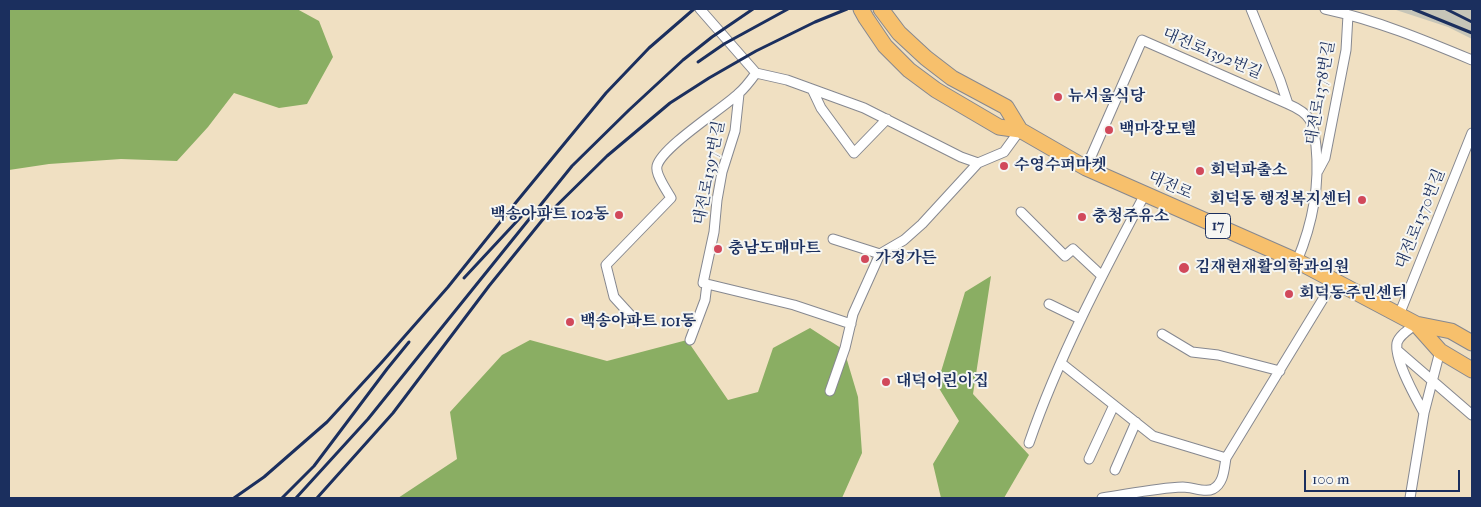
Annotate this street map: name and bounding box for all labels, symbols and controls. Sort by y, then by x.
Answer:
street label: 대전로1392번길 [1159,24,1265,84]
street label: 대전로1378번길 [1302,39,1340,147]
place label: 뉴서울식당 [1068,87,1145,107]
marker: 뉴서울식당 [1052,91,1064,103]
street label: 대전로1397번길 [690,119,730,227]
place label: 백마장모텔 [1119,120,1196,140]
marker: 백마장모텔 [1103,124,1115,136]
place label: 수영수퍼마켓 [1014,156,1107,176]
marker: 수영수퍼마켓 [998,160,1010,172]
place label: 회덕파출소 [1210,161,1287,181]
marker: 회덕파출소 [1194,165,1206,177]
street label: 대전로1370번길 [1392,166,1450,272]
street label: 대전로 [1145,168,1195,204]
place label: 회덕동 행정복지센터 [1209,190,1352,210]
marker: 회덕동 행정복지센터 [1356,194,1368,206]
place label: 백송아파트 102동 [490,205,609,225]
place label: 충청주유소 [1092,207,1169,227]
marker: 백송아파트 102동 [613,209,625,221]
marker: 충청주유소 [1076,211,1088,223]
road number: 17 [1206,214,1230,238]
place label: 충남도매마트 [728,239,821,259]
marker: 충남도매마트 [712,243,724,255]
place label: 가정가든 [875,249,937,269]
marker: 가정가든 [859,253,871,265]
place label: 김재현재활의학과의원 [1195,258,1350,278]
marker: 김재현재활의학과의원 [1177,261,1191,275]
place label: 회덕동주민센터 [1299,284,1407,304]
marker: 회덕동주민센터 [1283,288,1295,300]
place label: 백송아파트 101동 [580,312,696,332]
marker: 백송아파트 101동 [564,316,576,328]
place label: 대덕어린이집 [896,372,989,392]
marker: 대덕어린이집 [880,376,892,388]
scale bar [1306,460,1462,492]
text: 100 m [1312,470,1350,488]

